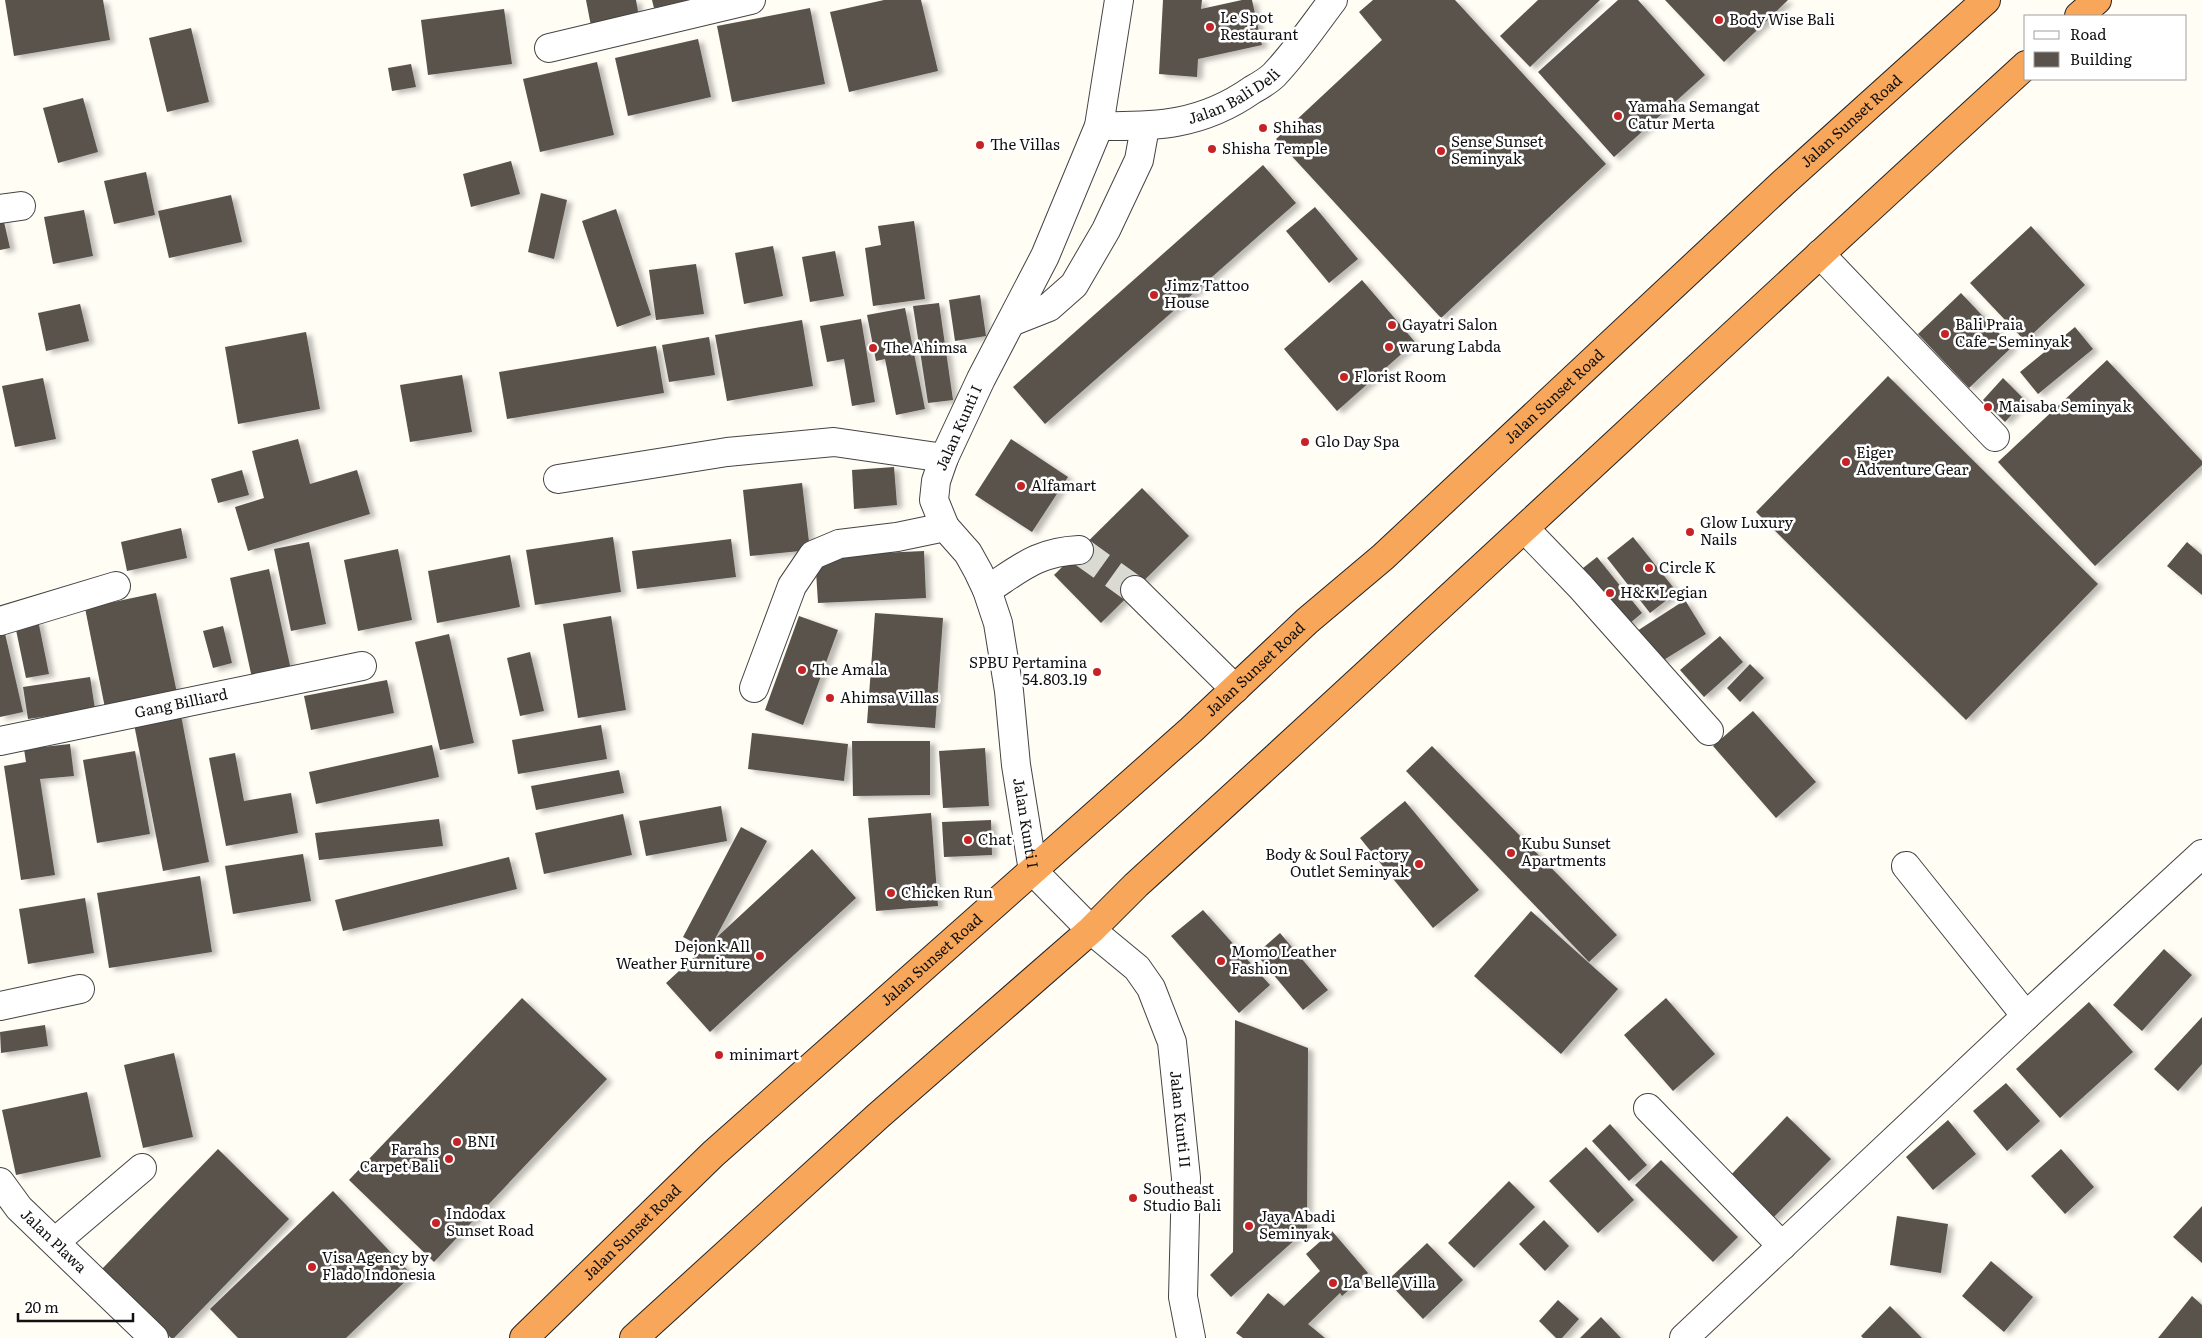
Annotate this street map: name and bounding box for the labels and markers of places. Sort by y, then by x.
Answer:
place label: Le Spot Restaurant [1220,5,1298,45]
place label: Body Wise Bali [1729,7,1835,30]
marker: Body Wise Bali [1713,14,1725,26]
marker: Le Spot Restaurant [1204,21,1216,33]
place label: Yamaha Semangat Catur Merta [1628,94,1760,134]
marker: Yamaha Semangat Catur Merta [1612,110,1624,122]
place label: Shihas [1273,115,1322,138]
marker: Shihas [1257,122,1269,134]
place label: Sense Sunset Seminyak [1451,129,1543,169]
place label: The Villas [990,132,1060,155]
place label: Shisha Temple [1222,136,1328,159]
marker: The Villas [974,139,986,151]
marker: Shisha Temple [1206,143,1218,155]
marker: Sense Sunset Seminyak [1435,145,1447,157]
place label: Jimz Tattoo House [1164,273,1250,313]
marker: Jimz Tattoo House [1148,289,1160,301]
place label: Gayatri Salon [1402,312,1498,335]
place label: Bali Praia Cafe - Seminyak [1955,312,2070,352]
marker: Gayatri Salon [1386,319,1398,331]
marker: Bali Praia Cafe - Seminyak [1939,328,1951,340]
place label: warung Labda [1399,334,1502,357]
place label: The Ahimsa [883,335,968,358]
marker: warung Labda [1383,341,1395,353]
marker: The Ahimsa [867,342,879,354]
place label: Florist Room [1354,364,1447,387]
marker: Florist Room [1338,371,1350,383]
place label: Maisaba Seminyak [1998,394,2132,417]
marker: Maisaba Seminyak [1982,401,1994,413]
place label: Glo Day Spa [1315,429,1401,452]
marker: Glo Day Spa [1299,436,1311,448]
place label: Eiger Adventure Gear [1856,440,1969,480]
marker: Eiger Adventure Gear [1840,456,1852,468]
place label: Alfamart [1031,473,1096,496]
marker: Alfamart [1015,480,1027,492]
place label: Glow Luxury Nails [1700,510,1794,550]
marker: Glow Luxury Nails [1684,526,1696,538]
place label: Circle K [1659,555,1716,578]
marker: Circle K [1643,562,1655,574]
place label: H&K Legian [1620,580,1708,603]
marker: H&K Legian [1604,587,1616,599]
place label: SPBU Pertamina 54.803.19 [969,650,1088,690]
place label: The Amala [812,657,889,680]
marker: The Amala [796,664,808,676]
marker: SPBU Pertamina 54.803.19 [1091,666,1103,678]
place label: Ahimsa Villas [840,685,939,708]
marker: Ahimsa Villas [824,692,836,704]
place label: Chat [978,827,1012,850]
place label: Kubu Sunset Apartments [1521,831,1611,871]
marker: Chat [962,834,974,846]
place label: Body & Soul Factory Outlet Seminyak [1265,842,1410,882]
marker: Kubu Sunset Apartments [1505,847,1517,859]
marker: Body & Soul Factory Outlet Seminyak [1413,858,1425,870]
place label: Chicken Run [901,880,993,903]
marker: Chicken Run [885,887,897,899]
place label: Dejonk All Weather Furniture [616,934,750,974]
place label: Momo Leather Fashion [1231,939,1336,979]
marker: Dejonk All Weather Furniture [754,950,766,962]
marker: Momo Leather Fashion [1215,955,1227,967]
place label: minimart [729,1042,799,1065]
marker: minimart [713,1049,725,1061]
place label: BNI [467,1129,496,1152]
marker: BNI [451,1136,463,1148]
place label: Farahs Carpet Bali [360,1137,439,1177]
marker: Farahs Carpet Bali [443,1153,455,1165]
place label: Southeast Studio Bali [1143,1176,1221,1216]
marker: Southeast Studio Bali [1127,1192,1139,1204]
place label: Indodax Sunset Road [446,1201,534,1241]
place label: Jaya Abadi Seminyak [1259,1204,1336,1244]
marker: Indodax Sunset Road [430,1217,442,1229]
marker: Jaya Abadi Seminyak [1243,1220,1255,1232]
place label: Visa Agency by Flado Indonesia [322,1245,437,1285]
marker: Visa Agency by Flado Indonesia [306,1261,318,1273]
place label: La Belle Villa [1343,1270,1437,1293]
marker: La Belle Villa [1327,1277,1339,1289]

